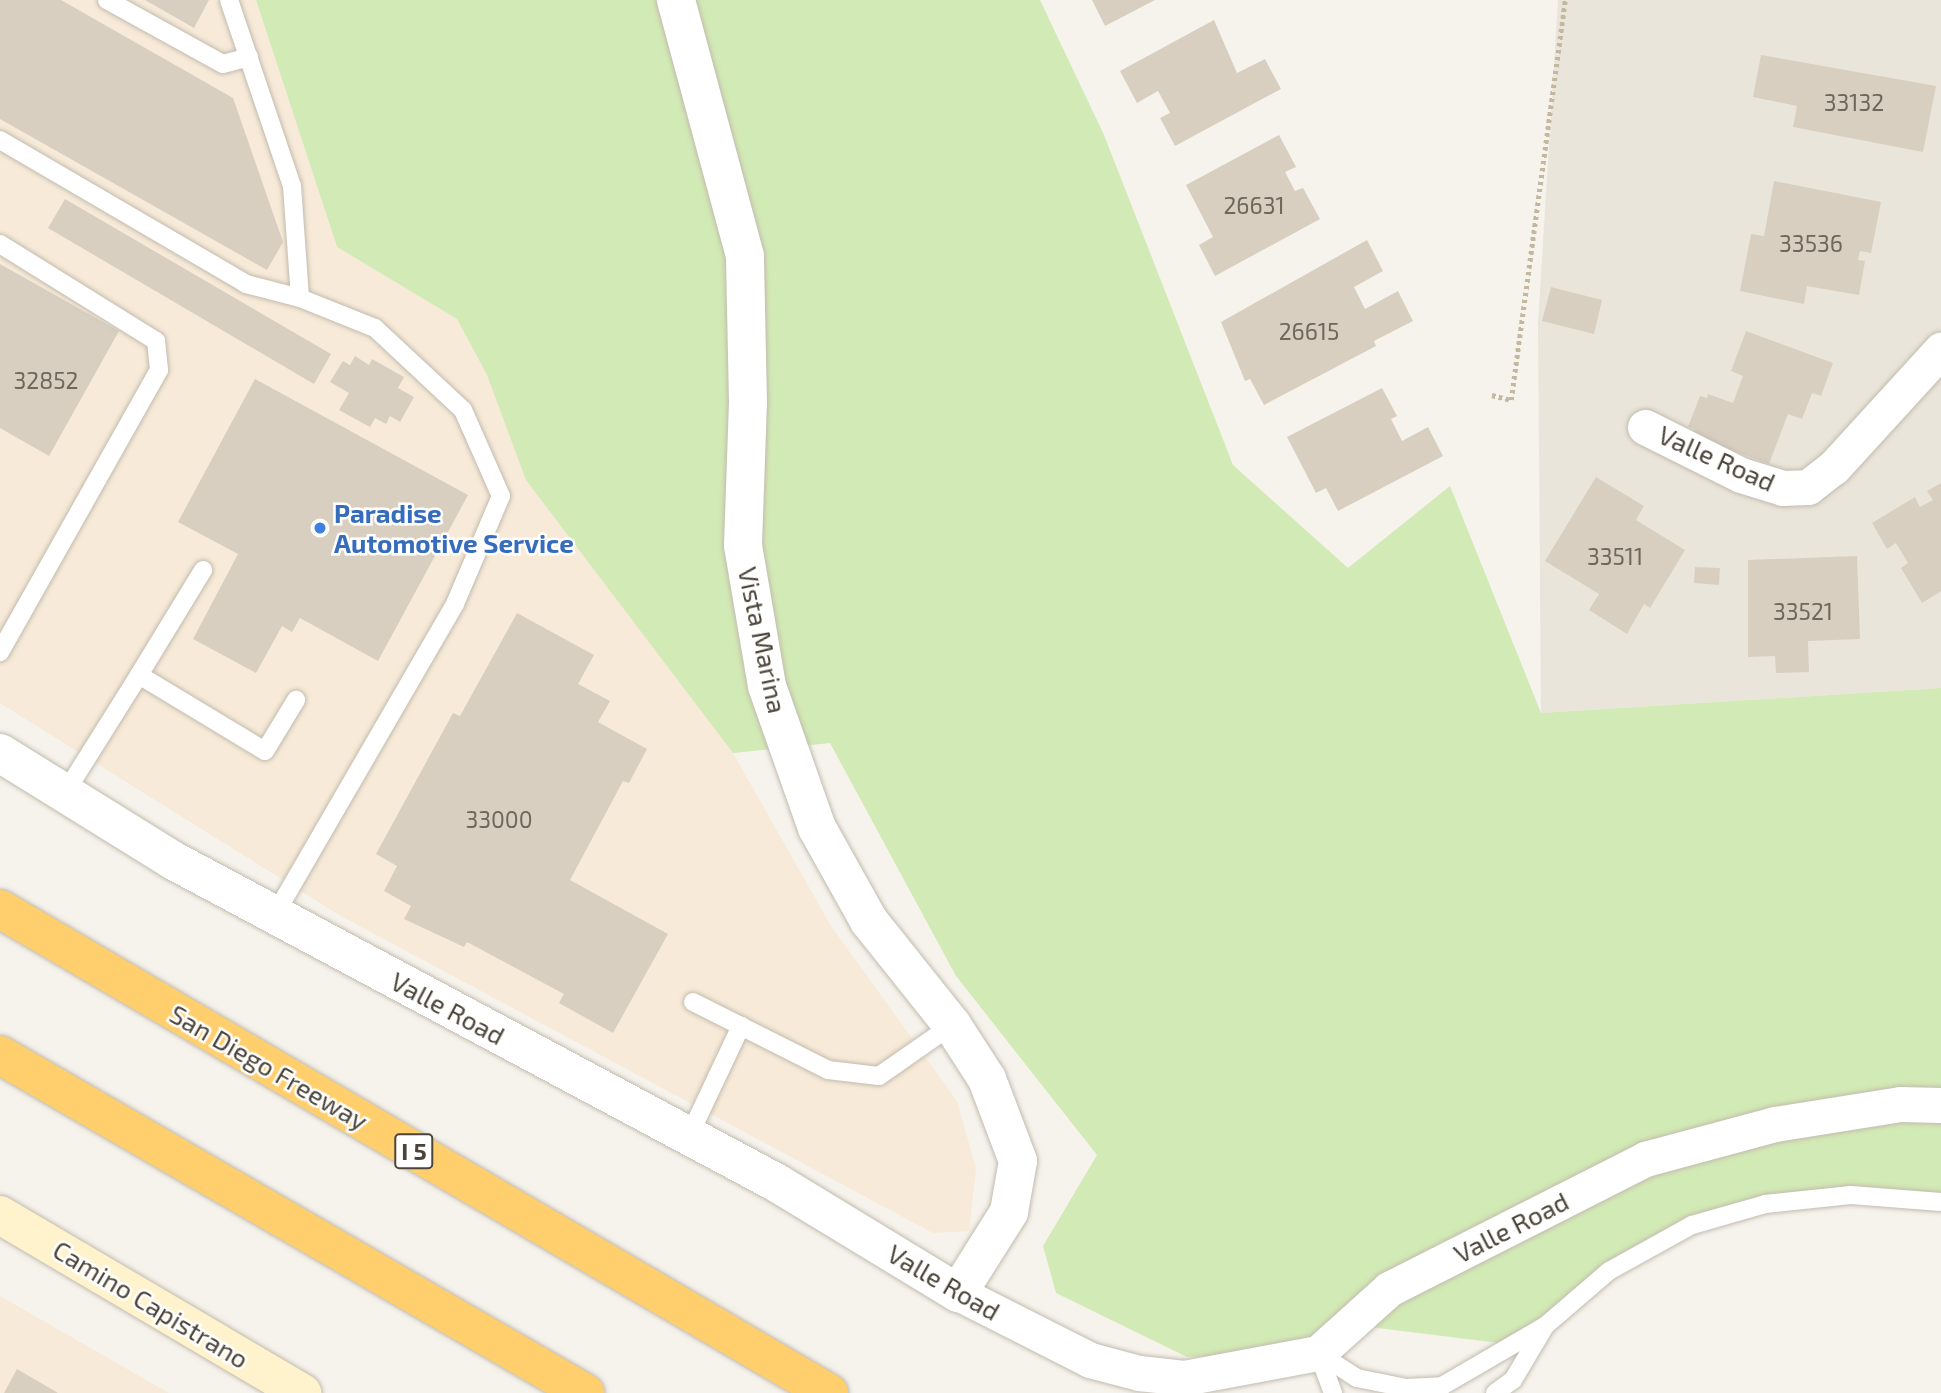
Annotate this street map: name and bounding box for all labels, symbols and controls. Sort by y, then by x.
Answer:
house number: 33132 [1824,88,1884,116]
house number: 26631 [1223,191,1285,219]
house number: 33536 [1779,229,1843,257]
house number: 26615 [1279,317,1339,345]
house number: 32852 [14,366,78,394]
street label: Valle Road [1654,418,1780,498]
place label: Paradise Automotive Service [334,497,574,558]
marker: Paradise Automotive Service [312,520,328,536]
house number: 33511 [1587,542,1643,570]
street label: Vista Marina [732,564,794,716]
house number: 33521 [1773,597,1833,625]
house number: 33000 [465,805,533,833]
street label: Valle Road [386,965,510,1051]
street label: San Diego Freeway [164,998,374,1136]
road number: I 5 [393,1130,435,1171]
street label: Valle Road [1448,1185,1574,1269]
street label: Camino Capistrano [48,1233,254,1375]
street label: Valle Road [882,1237,1006,1327]

